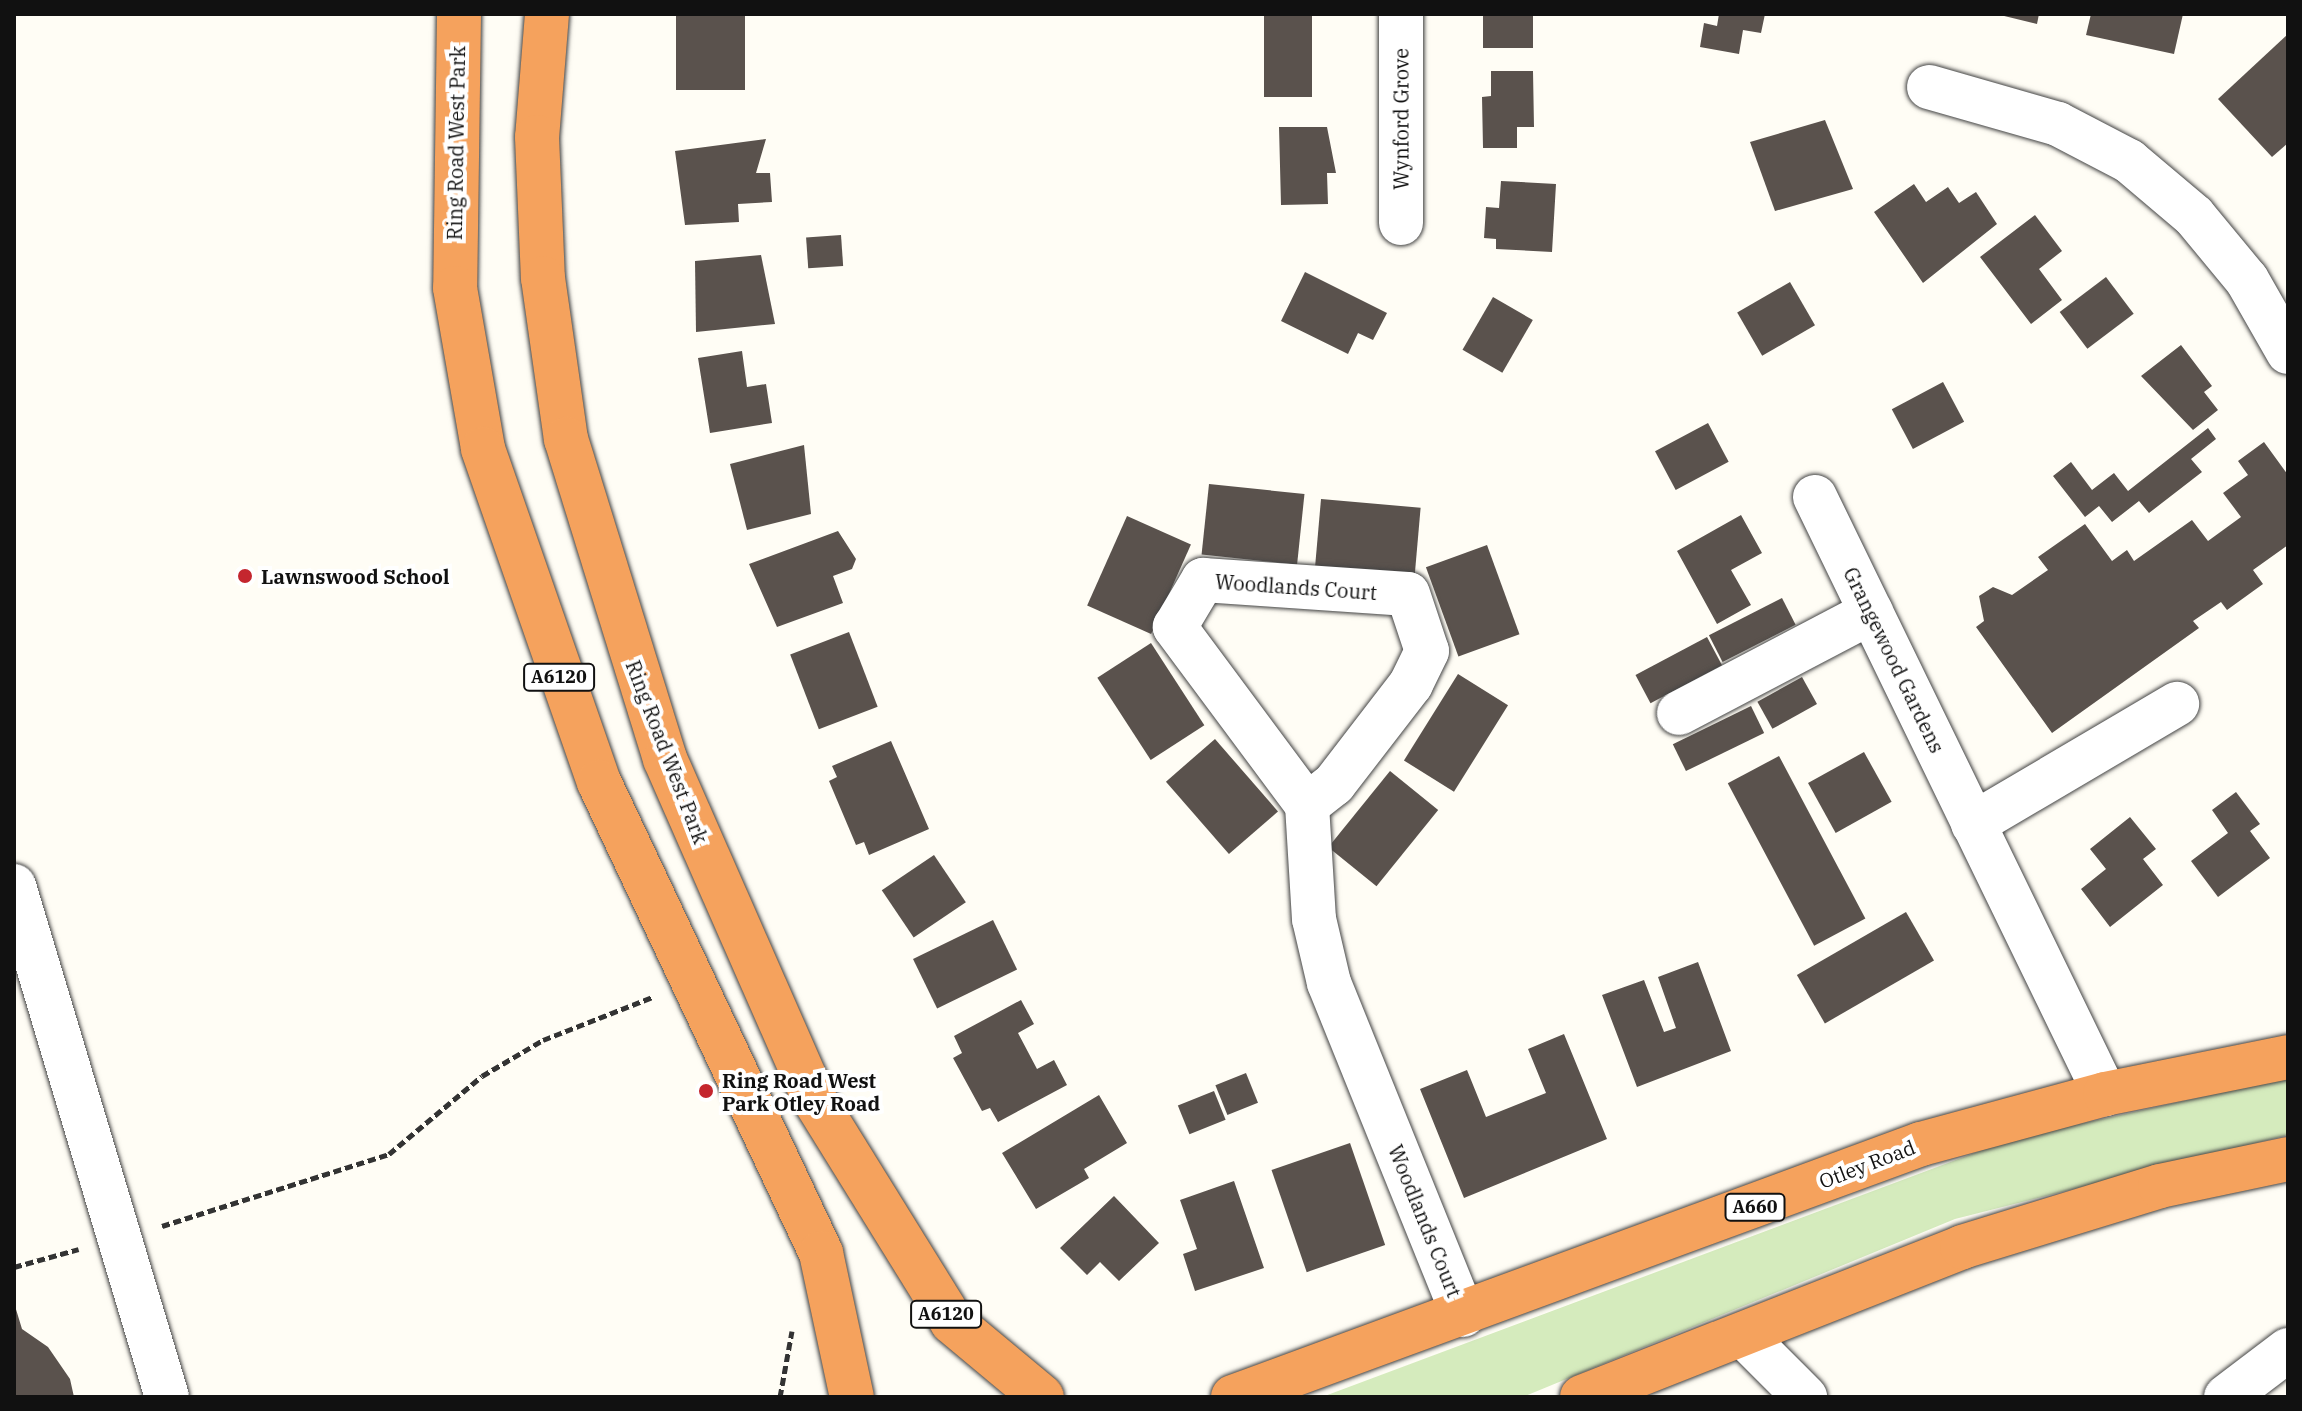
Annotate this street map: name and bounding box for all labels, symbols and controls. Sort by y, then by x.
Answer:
street label: Ring Road West Park [442,46,470,240]
street label: Wynford Grove [1389,48,1413,190]
street label: Grangewood Gardens [1839,563,1949,757]
place label: Lawnswood School [261,564,449,588]
marker: Lawnswood School [236,567,254,585]
street label: Woodlands Court [1214,569,1378,605]
street label: Ring Road West Park [621,657,713,847]
road number: A6120 [523,663,595,691]
place label: Ring Road West Park Otley Road [722,1068,880,1115]
marker: Ring Road West Park Otley Road [697,1082,715,1100]
street label: Otley Road [1816,1135,1918,1193]
street label: Woodlands Court [1383,1141,1467,1301]
road number: A660 [1723,1193,1787,1221]
road number: A6120 [910,1300,982,1328]

